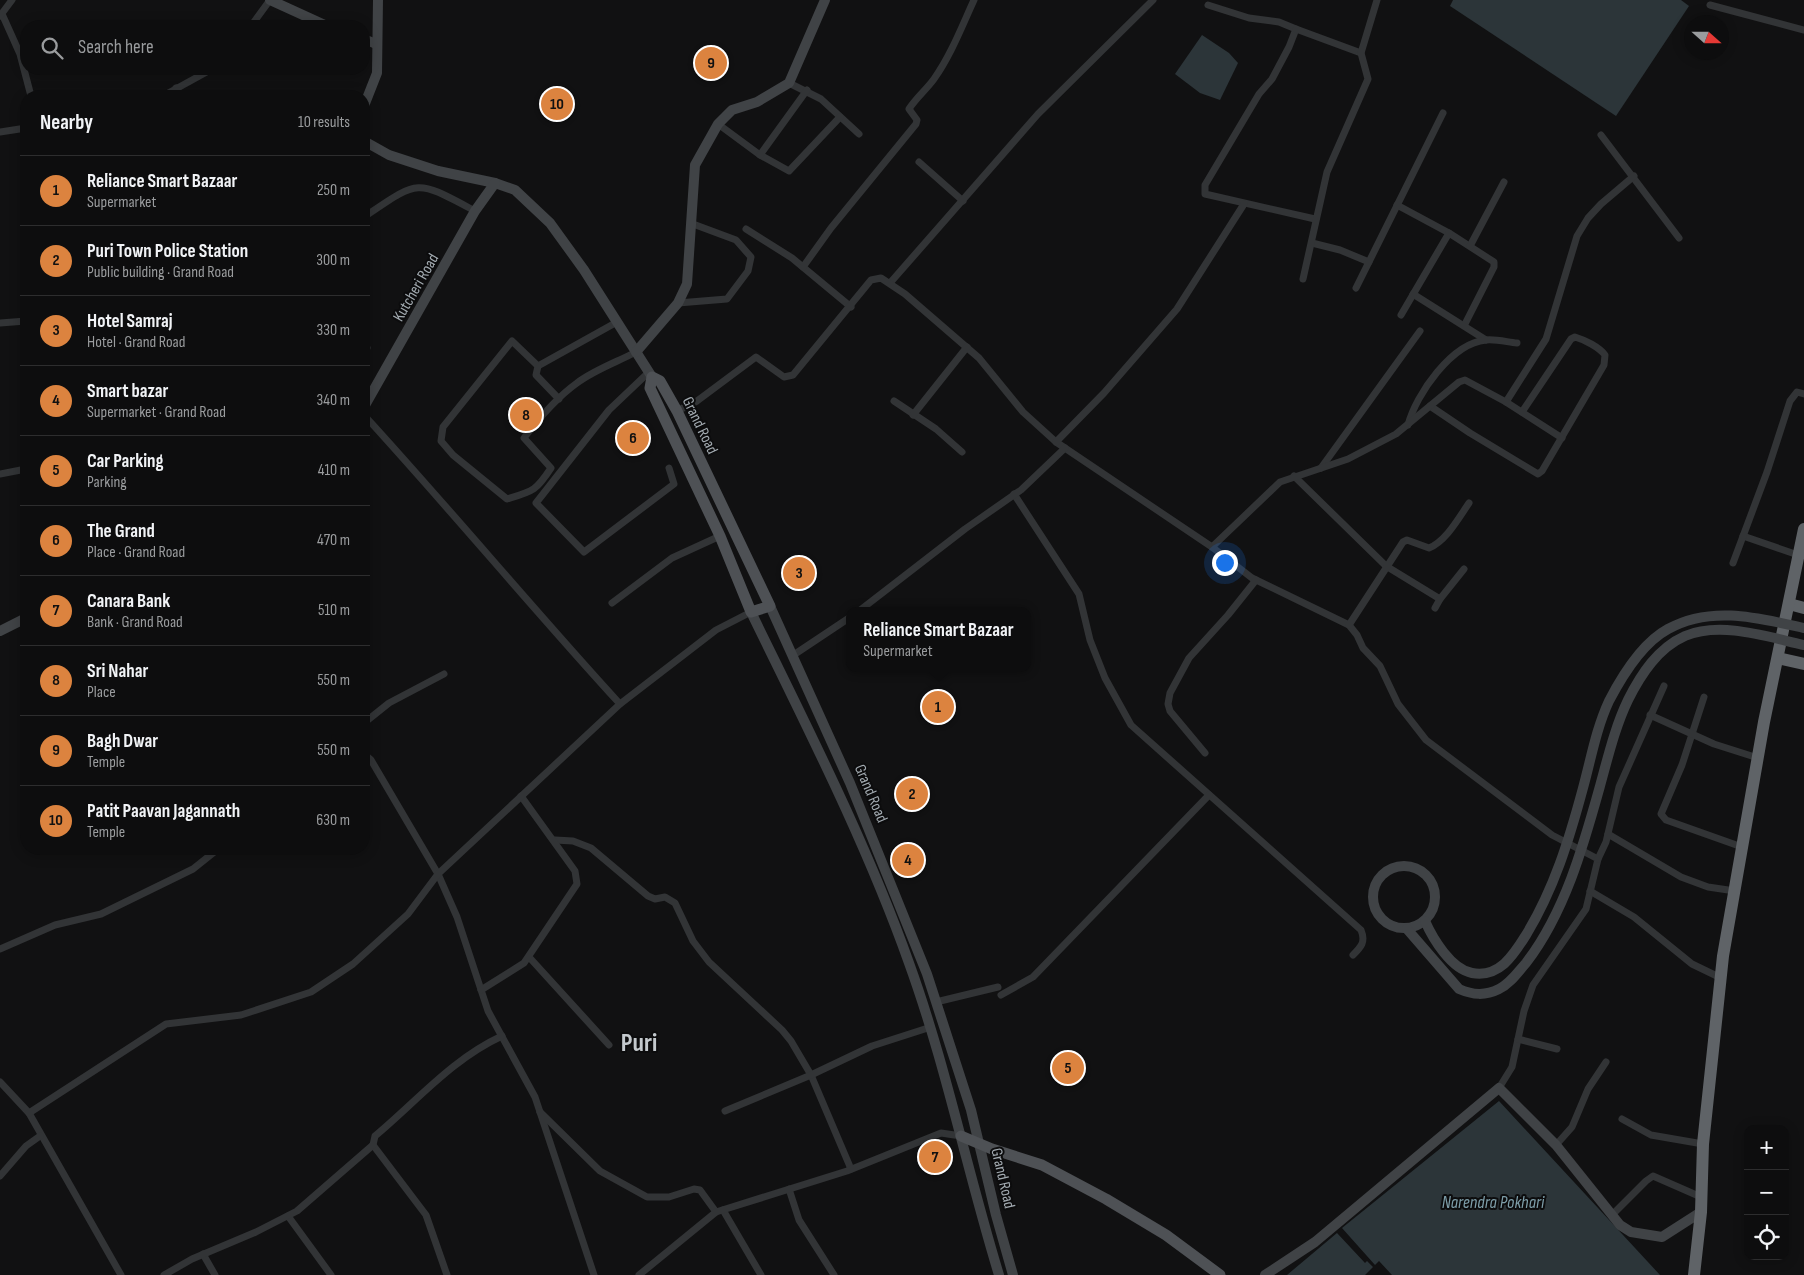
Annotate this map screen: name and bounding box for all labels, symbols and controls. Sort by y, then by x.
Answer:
north arrow [1684,15,1729,60]
search box [20,20,370,75]
icon: search [38,34,66,62]
text: Search here [78,36,154,59]
pin: 9 [695,44,727,82]
pin: 10 [541,85,573,123]
text: Nearby [40,110,93,135]
text: 10 results [298,113,350,132]
text: Reliance Smart Bazaar [87,170,237,193]
text: 1 [53,181,59,200]
text: 250 m [317,181,350,200]
text: Supermarket [87,193,156,212]
text: Puri Town Police Station [87,240,248,263]
text: 2 [52,251,60,270]
text: 300 m [316,251,350,270]
street label: Kutcheri Road [389,251,443,325]
text: Public building · Grand Road [87,263,234,282]
text: Hotel Samraj [87,310,173,333]
text: 3 [52,321,60,340]
text: 330 m [317,321,350,340]
text: Hotel · Grand Road [87,333,185,352]
text: Smart bazar [87,380,168,403]
text: 4 [52,391,60,410]
text: 340 m [317,391,350,410]
street label: Grand Road [678,394,722,457]
pin: 8 [510,396,542,434]
text: Supermarket · Grand Road [87,403,226,422]
pin: 6 [617,419,649,457]
text: Car Parking [87,450,164,473]
text: 5 [52,461,60,480]
text: 410 m [318,461,350,480]
text: Parking [87,473,127,492]
text: The Grand [87,520,155,543]
text: 6 [52,531,60,550]
text: 470 m [317,531,350,550]
text: Place · Grand Road [87,543,185,562]
your location [1212,550,1238,576]
pin: 3 [783,554,815,592]
text: Canara Bank [87,590,170,613]
text: 7 [53,601,59,620]
text: 510 m [318,601,350,620]
popup [846,607,1031,672]
text: Bank · Grand Road [87,613,183,632]
text: Reliance Smart Bazaar [863,619,1014,642]
text: Supermarket [863,642,933,661]
text: Sri Nahar [87,660,148,683]
text: 8 [52,671,60,690]
text: 550 m [317,671,350,690]
text: Place [87,683,116,702]
pin: 1 [922,688,954,726]
text: Bagh Dwar [87,730,158,753]
text: 9 [52,741,60,760]
text: 550 m [317,741,350,760]
text: Temple [87,753,125,772]
street label: Grand Road [850,762,891,825]
pin: 2 [896,775,928,813]
text: Patit Paavan Jagannath [87,800,240,823]
text: 10 [49,811,63,830]
text: 630 m [316,811,350,830]
text: Temple [87,823,125,842]
pin: 4 [892,841,924,879]
district label: Puri [621,1028,657,1059]
pin: 5 [1052,1049,1084,1087]
map controls [1744,1125,1789,1260]
button: + [1744,1125,1789,1170]
pin: 7 [919,1138,951,1176]
street label: Grand Road [986,1146,1019,1210]
button: − [1744,1170,1789,1215]
water label: Narendra Pokhari [1442,1192,1545,1213]
button: locate [1744,1215,1789,1260]

